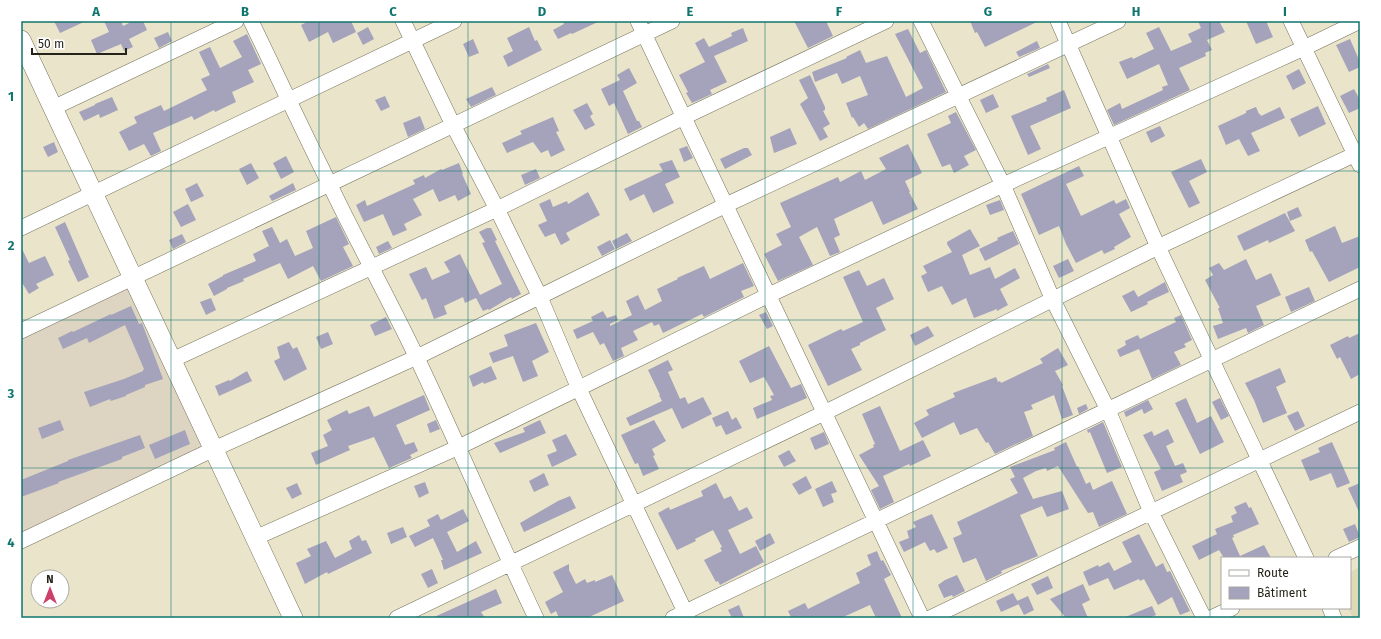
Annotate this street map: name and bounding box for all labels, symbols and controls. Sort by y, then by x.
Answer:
text: A [91,4,100,19]
text: B [241,4,249,19]
text: C [389,4,397,19]
text: D [538,4,547,19]
text: E [687,4,694,19]
text: F [836,4,843,19]
text: G [984,4,992,19]
text: H [1132,4,1140,19]
text: I [1283,4,1287,19]
scale bar [32,30,126,56]
text: 50 m [38,37,64,51]
text: 1 [8,89,14,104]
text: 2 [8,238,15,253]
text: 3 [7,386,15,401]
text: 4 [7,535,15,550]
legend [1221,557,1351,609]
text: Route [1257,566,1289,580]
north arrow [30,569,70,609]
text: N [46,573,54,586]
text: Bâtiment [1257,586,1307,600]

